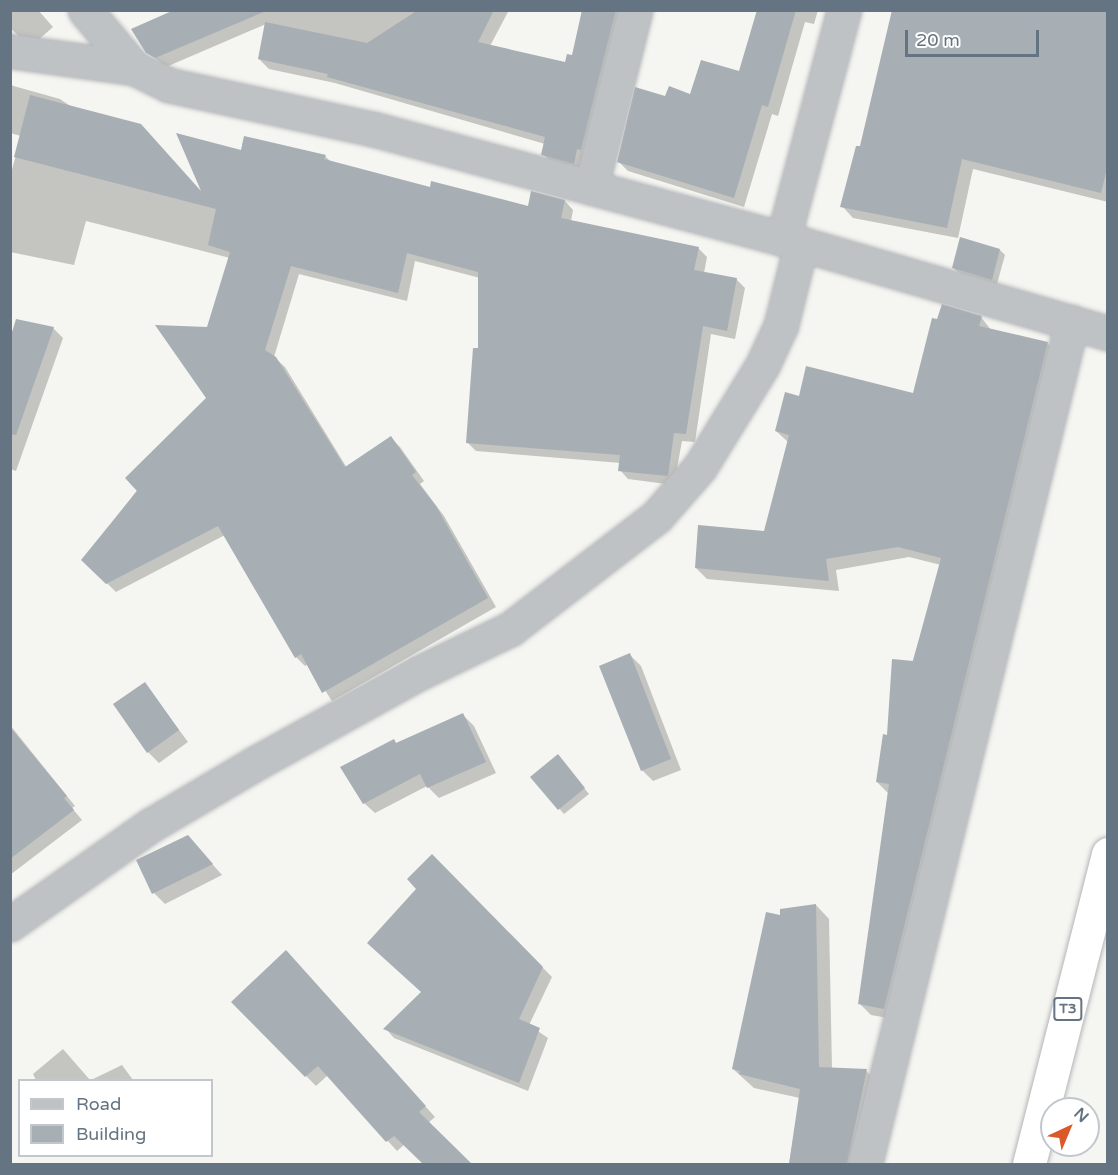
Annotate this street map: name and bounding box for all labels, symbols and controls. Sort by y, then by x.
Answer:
scale bar [908,18,1042,56]
text: 20 m [916,29,960,51]
road number: T3 [1053,998,1083,1020]
legend [18,1079,213,1157]
text: Road [76,1093,121,1115]
north arrow [1040,1097,1100,1157]
text: N [1070,1104,1093,1127]
text: Building [76,1123,146,1145]

